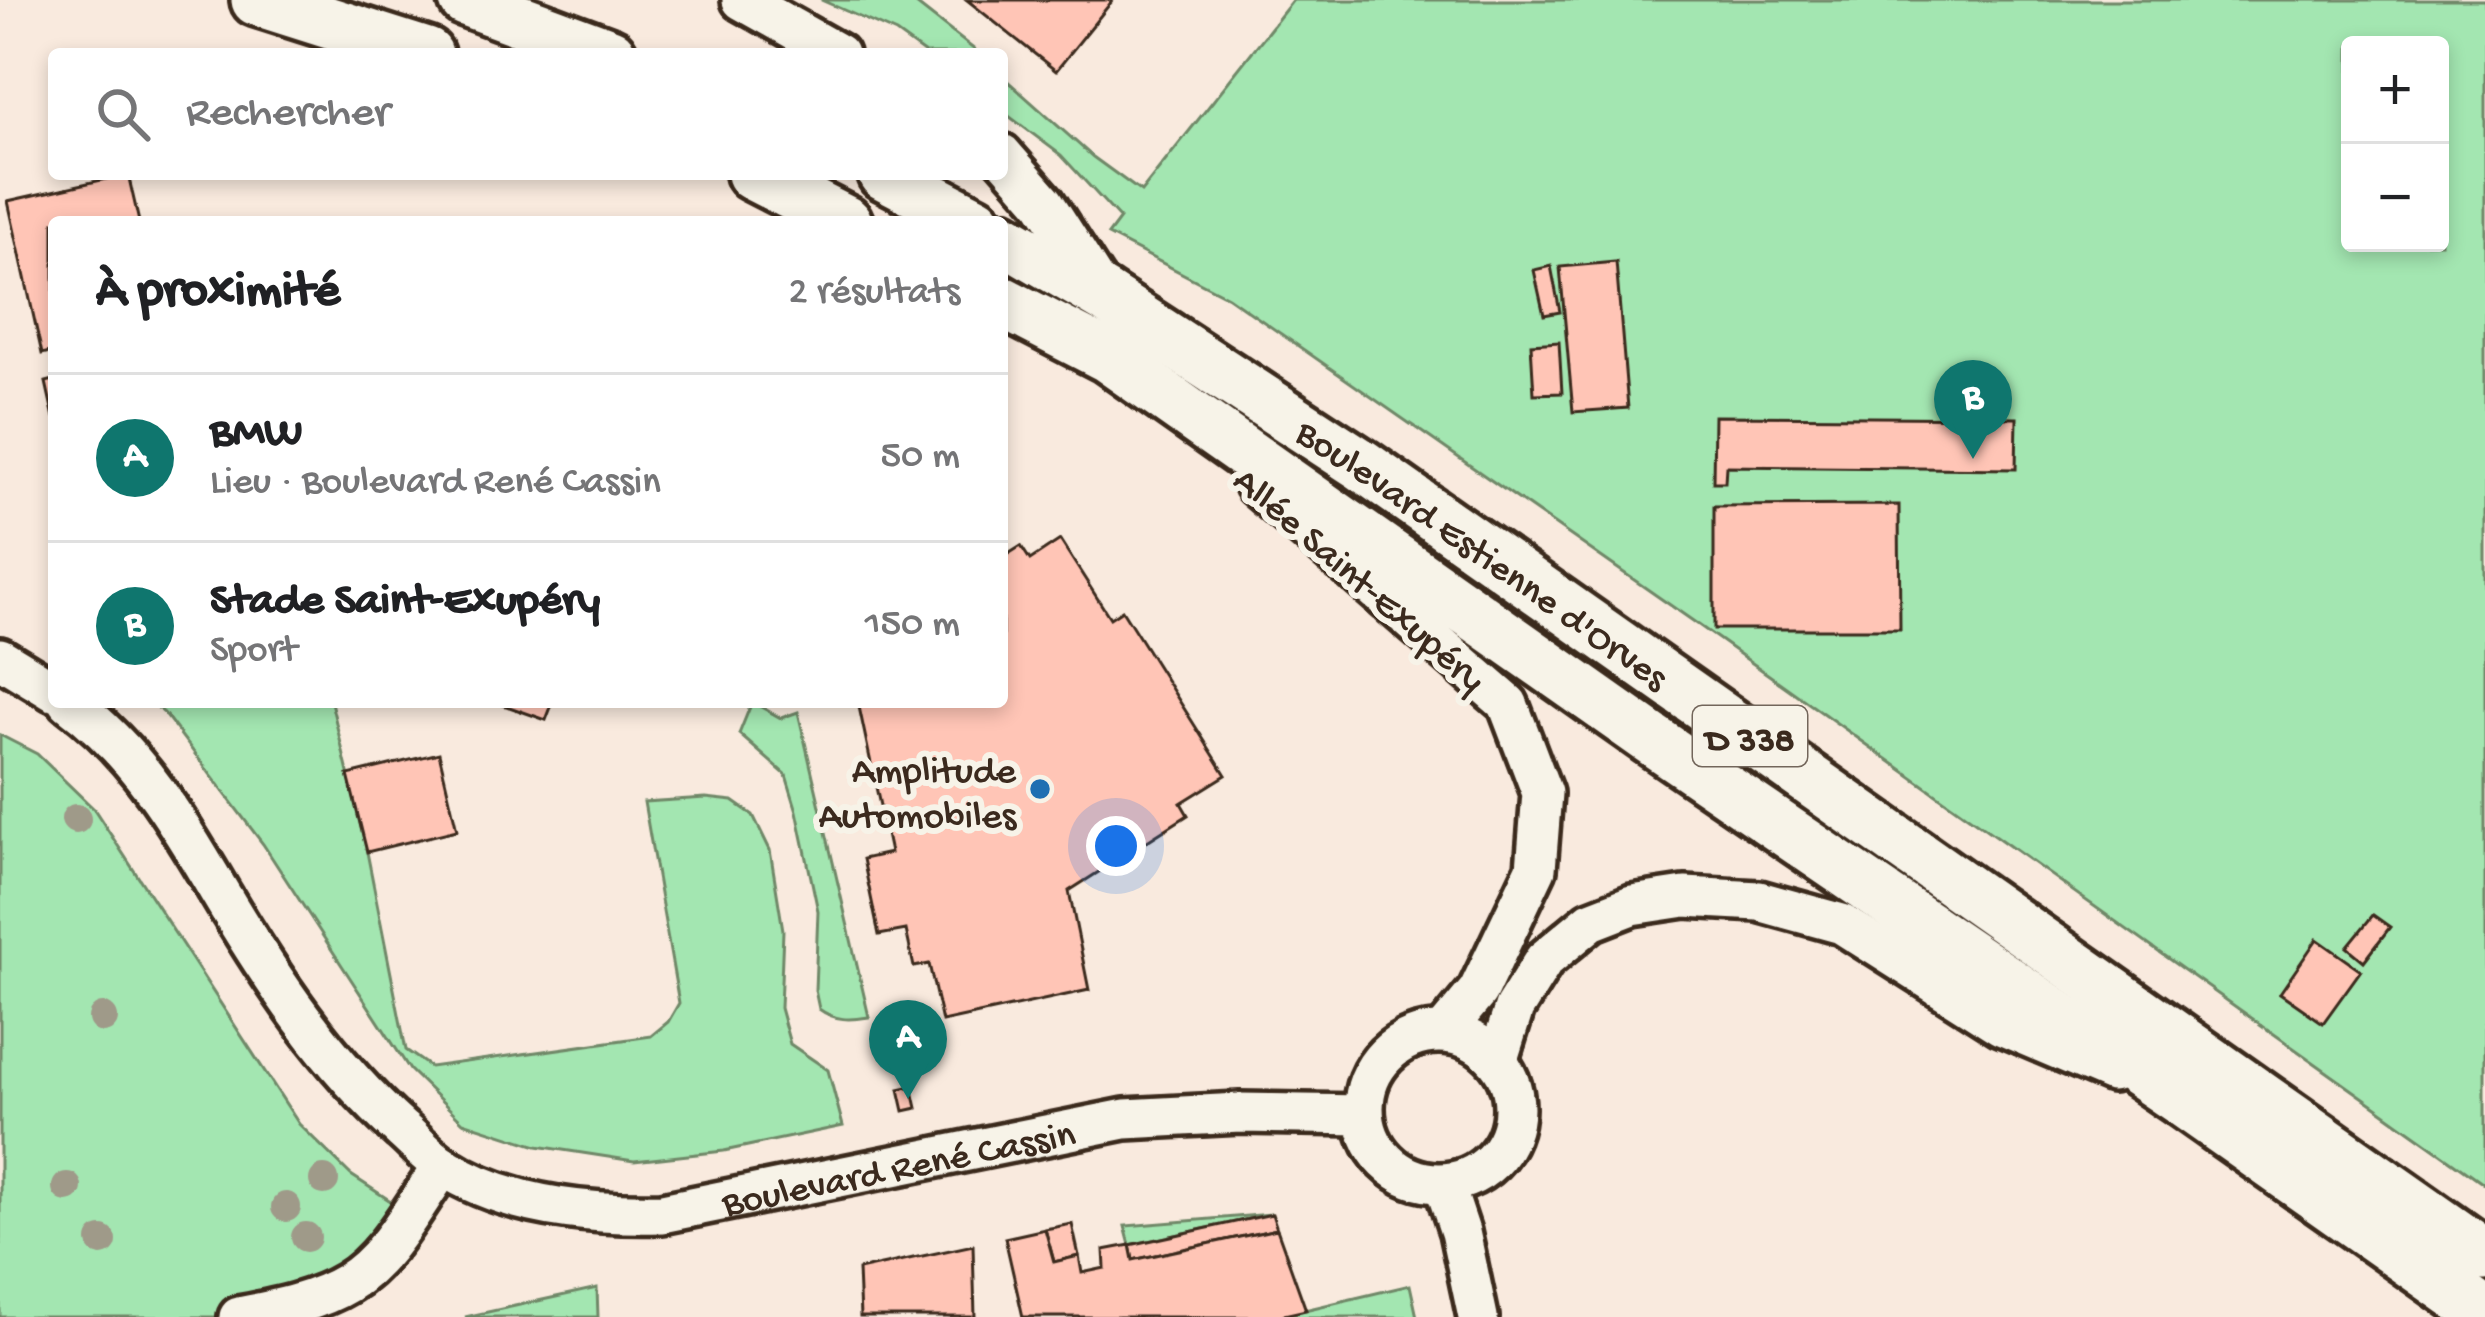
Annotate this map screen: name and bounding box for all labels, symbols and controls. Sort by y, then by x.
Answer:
map controls [2341,36,2449,252]
button: + [2341,36,2449,144]
search box [48,48,1008,180]
icon: search [90,81,156,147]
text: Rechercher [186,88,390,141]
button: − [2341,144,2449,252]
text: À proximité [96,264,340,324]
text: 2 résultats [789,271,960,317]
pin: B [1934,360,2012,459]
text: BMW [210,408,302,461]
street label: Boulevard Estienne d'Orves [1285,412,1676,704]
text: A [123,435,147,481]
text: 50 m [880,435,960,481]
street label: Allée Saint-Exupéry [1222,460,1493,705]
text: Lieu · Boulevard René Cassin [210,461,661,507]
text: Stade Saint-Exupéry [210,576,600,629]
text: B [125,603,145,649]
text: 150 m [865,603,960,649]
text: Sport [210,629,297,675]
road number: D 338 [1693,706,1807,766]
place label: Amplitude Automobiles [818,751,1018,842]
marker: Amplitude Automobiles [1027,776,1053,802]
your location [1086,816,1146,876]
pin: A [869,1000,947,1099]
street label: Boulevard René Cassin [718,1114,1080,1230]

